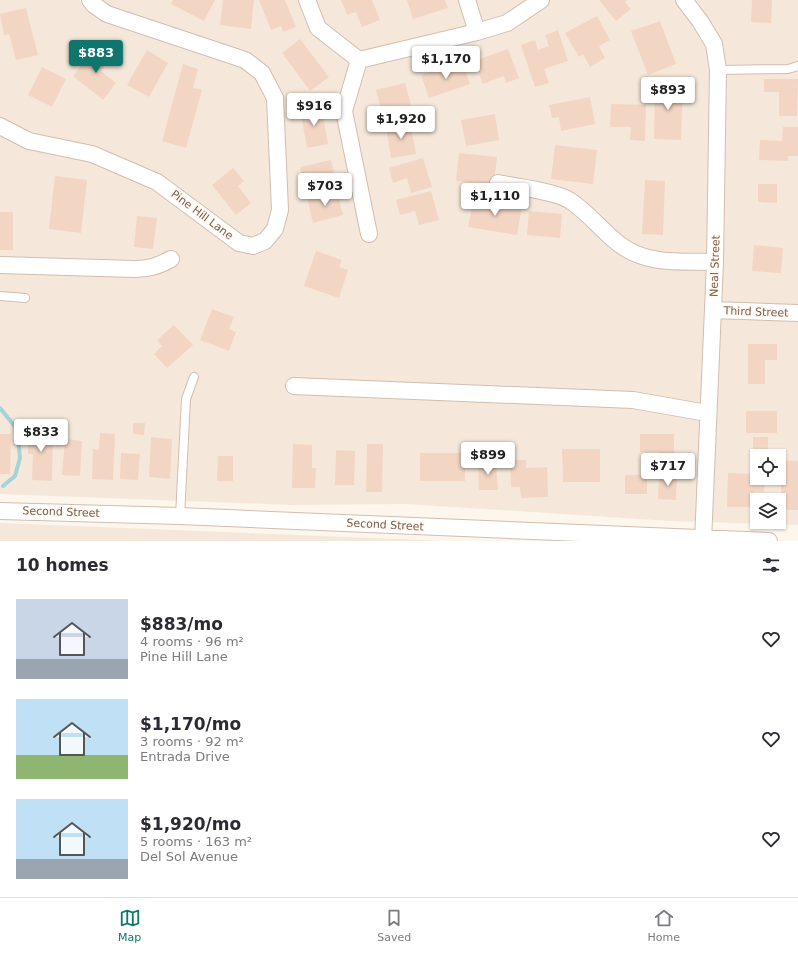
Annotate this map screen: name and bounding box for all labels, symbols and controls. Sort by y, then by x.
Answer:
pin: $883 [72,40,120,74]
text: $883 [78,45,114,60]
pin: $1,170 [413,46,479,80]
text: $1,170 [421,51,471,66]
pin: $893 [644,77,692,111]
text: $893 [650,82,686,97]
pin: $916 [290,93,338,127]
text: $916 [296,98,332,113]
pin: $1,920 [368,106,434,140]
text: $1,920 [376,111,426,126]
pin: $703 [301,173,349,207]
text: $703 [307,178,343,193]
pin: $1,110 [462,183,528,217]
street label: Pine Hill Lane [168,187,236,243]
text: $1,110 [470,188,520,203]
street label: Neal Street [707,234,723,297]
street label: Third Street [722,304,789,320]
pin: $833 [17,419,65,453]
text: $833 [23,424,59,439]
pin: $899 [464,442,512,476]
text: $899 [470,447,506,462]
map controls [750,449,786,529]
button: locate [750,449,786,485]
pin: $717 [644,453,692,487]
text: $717 [650,458,686,473]
button: layers [750,493,786,529]
street label: Second Street [22,504,101,520]
street label: Second Street [346,516,425,534]
icon: filters [760,554,782,576]
text: 10 homes [16,555,109,575]
text: $883/mo [140,614,223,634]
icon: home [48,615,96,663]
icon: heart [760,628,782,650]
text: 4 rooms · 96 m² [140,634,244,649]
text: Pine Hill Lane [140,649,228,664]
text: $1,170/mo [140,714,241,734]
icon: home [48,715,96,763]
icon: heart [760,728,782,750]
text: 3 rooms · 92 m² [140,734,244,749]
text: Entrada Drive [140,749,230,764]
text: $1,920/mo [140,814,241,834]
icon: home [48,815,96,863]
icon: heart [760,828,782,850]
text: 5 rooms · 163 m² [140,834,252,849]
text: Del Sol Avenue [140,849,238,864]
tab: Map [118,907,141,944]
tab: Saved [377,907,411,944]
tab: Home [647,907,680,944]

